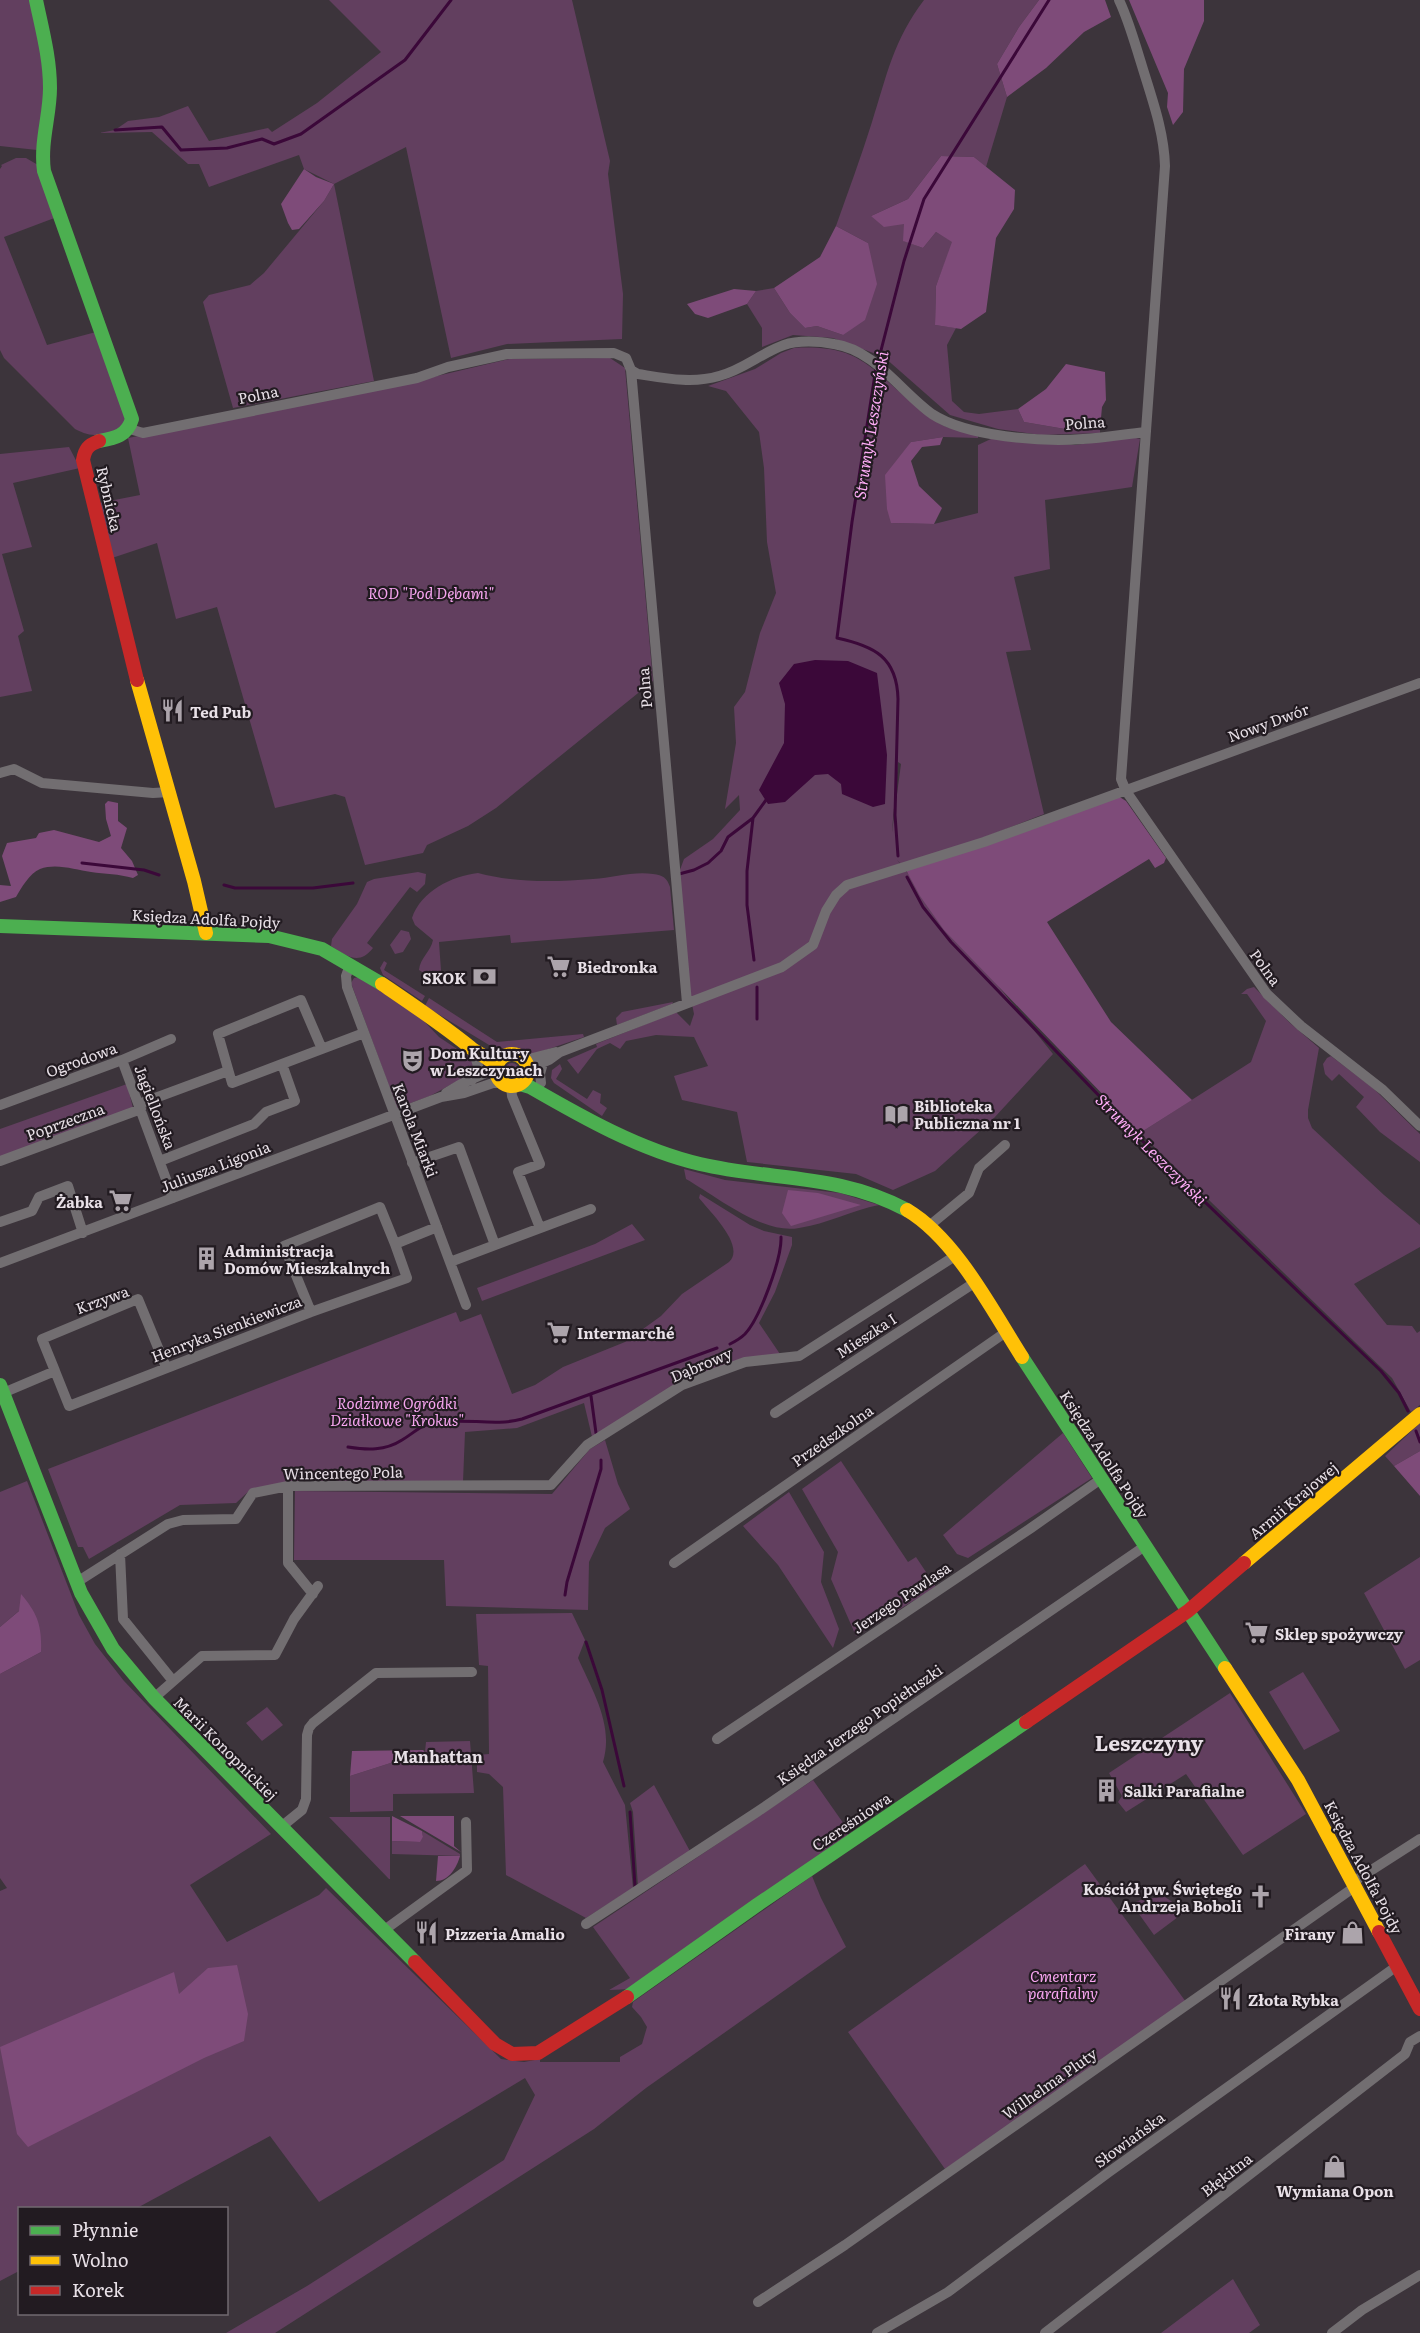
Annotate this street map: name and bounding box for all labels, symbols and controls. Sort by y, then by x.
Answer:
water label: Strumyk Leszczyński [846,349,894,501]
street label: Polna [236,379,281,409]
street label: Polna [1064,409,1107,435]
street label: Rybnicka [91,464,129,535]
park label: ROD "Pod Dębami" [368,581,494,604]
street label: Polna [631,666,657,709]
street label: Nowy Dwór [1224,697,1312,747]
restaurant icon: Ted Pub [159,698,185,724]
place label: Ted Pub [190,700,251,723]
street label: Księdza Adolfa Pojdy [131,903,281,933]
street label: Polna [1245,944,1288,991]
supermarket icon: Biedronka [546,953,572,979]
place label: Biedronka [577,955,658,978]
bank icon: SKOK [471,964,497,990]
place label: SKOK [422,966,466,989]
street label: Ogrodowa [42,1035,121,1082]
place label: Dom Kultury w Leszczynach [430,1041,543,1081]
theatre icon: Dom Kultury w Leszczynach [399,1048,425,1074]
street label: Jagiellońska [129,1061,183,1154]
street label: Karola Miarki [387,1079,445,1181]
water label: Strumyk Leszczyński [1091,1088,1214,1211]
place label: Biblioteka Publiczna nr 1 [914,1094,1020,1134]
street label: Poprzeczna [23,1096,108,1146]
library icon: Biblioteka Publiczna nr 1 [883,1101,909,1127]
street label: Juliusza Ligonia [157,1134,274,1198]
supermarket icon: Żabka [108,1188,134,1214]
place label: Żabka [56,1190,103,1213]
place label: Administracja Domów Mieszkalnych [224,1239,390,1279]
building icon: Administracja Domów Mieszkalnych [193,1246,219,1272]
street label: Krzywa [72,1278,133,1319]
street label: Henryka Sienkiewicza [147,1288,305,1367]
street label: Mieszka I [831,1307,901,1363]
supermarket icon: Intermarché [546,1319,572,1345]
place label: Intermarché [577,1321,675,1344]
street label: Dąbrowy [666,1341,736,1387]
street label: Księdza Adolfa Pojdy [1055,1385,1155,1523]
park label: Rodzinne Ogródki Działkowe "Krokus" [330,1391,464,1431]
street label: Przedszkolna [787,1398,878,1472]
street label: Armii Krajowej [1243,1456,1343,1544]
street label: Wincentego Pola [283,1459,404,1485]
street label: Jerzego Pawlasa [847,1555,956,1639]
supermarket icon: Sklep spożywczy [1244,1620,1270,1646]
place label: Sklep spożywczy [1275,1622,1404,1645]
street label: Księdza Jerzego Popiełuszki [771,1658,947,1790]
street label: Marii Konopnickiej [169,1691,283,1805]
district label: Leszczyny [1095,1726,1203,1757]
district label: Manhattan [393,1744,483,1768]
building icon: Salki Parafialne [1093,1777,1119,1803]
place label: Salki Parafialne [1124,1779,1245,1802]
street label: Czereśniowa [807,1785,896,1856]
street label: Księdza Adolfa Pojdy [1319,1796,1409,1938]
place label: Kościół pw. Świętego Andrzeja Boboli [1083,1877,1243,1917]
church icon: Kościół pw. Świętego Andrzeja Boboli [1247,1884,1273,1910]
restaurant icon: Pizzeria Amalio [414,1920,440,1946]
shop icon: Firany [1340,1920,1366,1946]
place label: Pizzeria Amalio [445,1922,565,1945]
place label: Firany [1285,1922,1336,1945]
park label: Cmentarz parafialny [1028,1964,1098,2004]
restaurant icon: Złota Rybka [1217,1986,1243,2012]
place label: Złota Rybka [1248,1988,1339,2011]
street label: Wilhelma Pluty [997,2041,1102,2124]
street label: Słowiańska [1089,2105,1170,2172]
street label: Błękitna [1195,2146,1257,2201]
shop icon: Wymiana Opon [1322,2153,1348,2179]
place label: Wymiana Opon [1276,2179,1394,2202]
legend [18,2207,228,2315]
text: Płynnie [72,2216,138,2243]
text: Wolno [72,2246,129,2273]
text: Korek [72,2276,125,2303]

